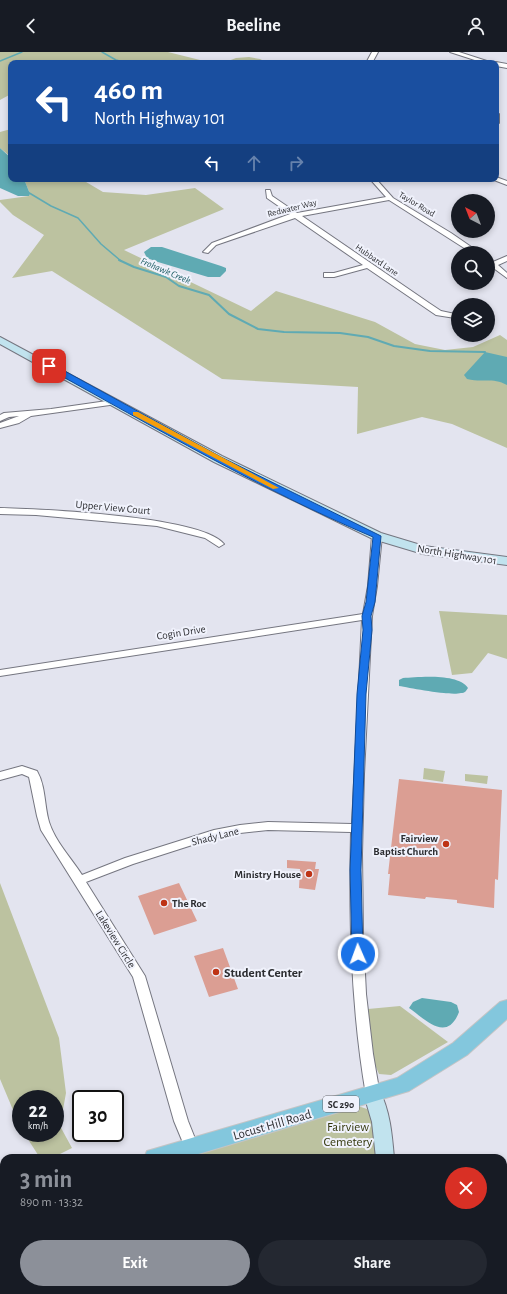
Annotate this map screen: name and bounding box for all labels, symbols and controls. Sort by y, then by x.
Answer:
icon: back [20,15,42,37]
icon: person [465,15,487,37]
text: Beeline [226,17,281,35]
icon: left [28,76,80,128]
text: 460 m [94,77,163,105]
text: North Highway 101 [94,110,225,128]
icon: left [201,152,223,174]
icon: ahead [243,152,265,174]
icon: right [285,152,307,174]
street label: Taylor Road [397,190,437,219]
north arrow [451,194,495,238]
map controls [451,194,495,342]
street label: Redwater Way [267,198,318,219]
street label: Hubbard Lane [354,243,400,278]
button: search [451,246,495,290]
water label: Frohawk Creek [139,256,192,286]
button: layers [451,298,495,342]
pin [32,349,66,383]
icon: arrive [38,355,60,377]
street label: Upper View Court [75,499,151,516]
street label: North Highway 101 [416,543,497,566]
street label: Cogin Drive [156,623,206,642]
street label: Shady Lane [190,825,240,848]
place label: Fairview Baptist Church [373,833,438,857]
marker: Fairview Baptist Church [441,839,451,849]
place label: Ministry House [234,869,301,880]
marker: Ministry House [304,869,314,879]
marker: The Roc [159,898,169,908]
place label: The Roc [172,898,207,909]
street label: Lakeview Circle [94,909,137,970]
position arrow [337,933,379,975]
marker: Student Center [211,967,221,977]
place label: Student Center [224,967,303,980]
speed limit sign: 30 [72,1090,124,1142]
road number: SC 290 [323,1096,359,1112]
text: 22 [29,1101,47,1121]
street label: Locust Hill Road [232,1108,313,1143]
text: km/h [28,1121,48,1131]
park label: Fairview Cemetery [324,1121,373,1149]
button: close [445,1167,487,1209]
text: 3 min [20,1168,72,1192]
text: 890 m · 13:32 [20,1196,83,1209]
button: Exit [20,1240,250,1286]
button: Share [258,1240,487,1286]

